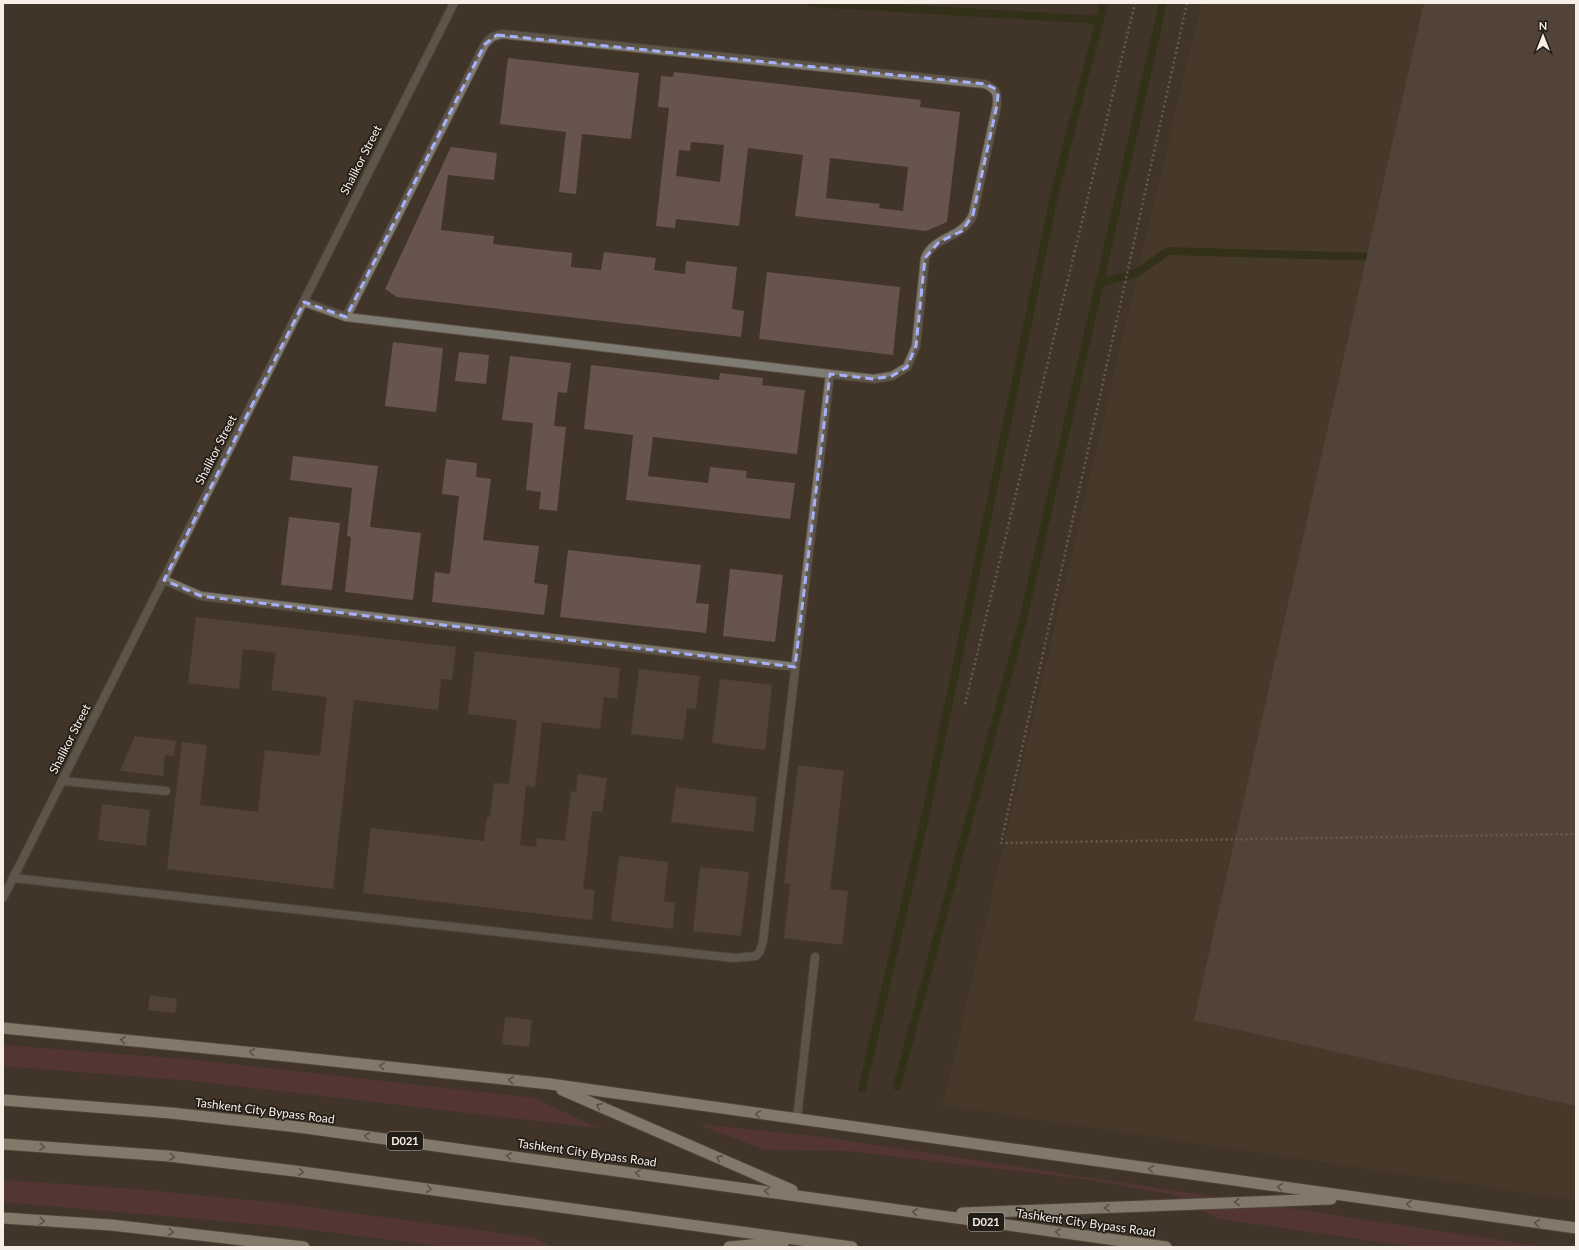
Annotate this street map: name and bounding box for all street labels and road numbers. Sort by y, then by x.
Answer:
street label: Shаlikor Street [337,122,385,197]
street label: Shаlikor Street [192,412,240,487]
street label: Shаlikor Street [46,701,94,776]
street label: Tashkent City Bypass Road [194,1095,336,1127]
road number: D021 [387,1132,423,1150]
street label: Tashkent City Bypass Road [517,1135,658,1170]
street label: Tashkent City Bypass Road [1016,1205,1157,1240]
road number: D021 [968,1213,1004,1231]

